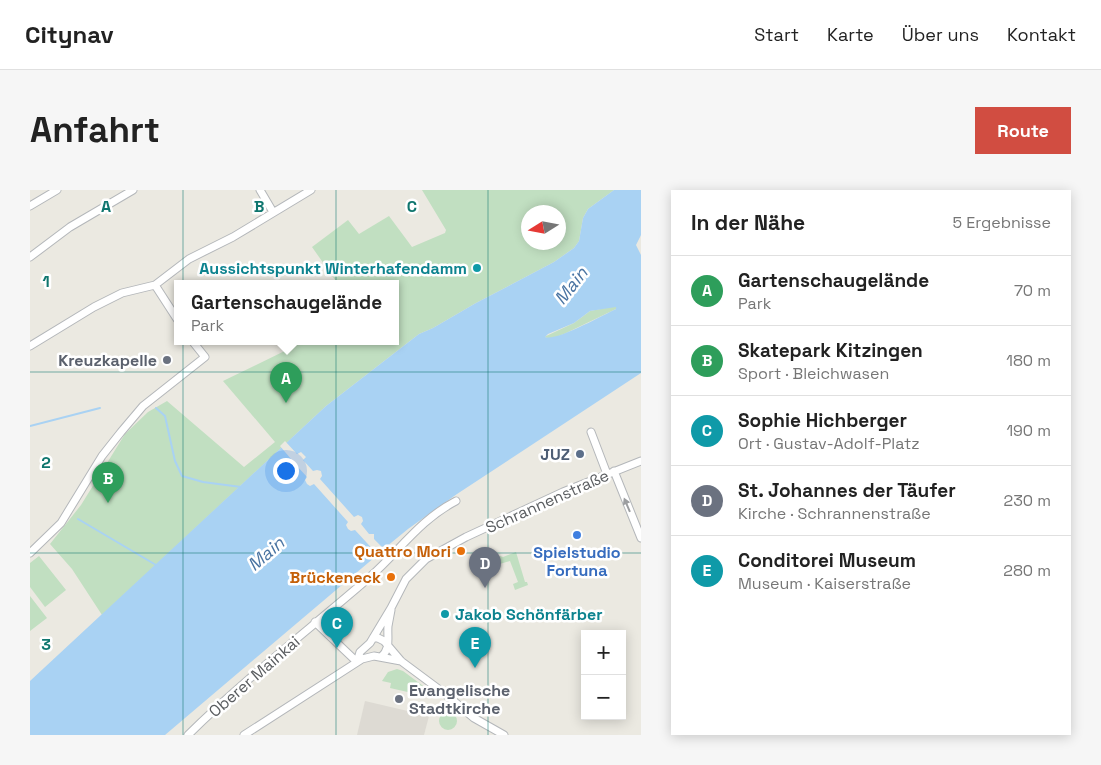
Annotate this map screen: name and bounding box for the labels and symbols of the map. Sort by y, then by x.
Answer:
text: A [101,196,111,217]
text: B [254,196,264,217]
text: C [407,196,417,217]
north arrow [521,205,566,250]
place label: Aussichtspunkt Winterhafendamm [199,258,467,279]
marker: Aussichtspunkt Winterhafendamm [471,262,483,274]
water label: Main [549,262,593,309]
text: 1 [42,271,50,292]
place label: Kreuzkapelle [58,350,157,371]
marker: Kreuzkapelle [161,354,173,366]
pin: A [270,362,302,403]
place label: JUZ [540,444,570,465]
marker: JUZ [574,448,586,460]
text: 2 [41,452,51,473]
your location [273,458,299,484]
pin: B [92,462,124,503]
street label: Schrannenstraße [482,465,612,538]
one-way arrow [623,497,631,512]
marker: Spielstudio Fortuna [571,529,583,541]
water label: Main [243,531,290,576]
place label: Quattro Mori [354,541,451,562]
place label: Spielstudio Fortuna [533,542,621,581]
marker: Quattro Mori [455,545,467,557]
pin: D [469,547,501,588]
place label: Brückeneck [290,567,381,588]
marker: Brückeneck [385,571,397,583]
place label: Jakob Schönfärber [455,604,603,625]
pin: C [321,607,353,648]
marker: Jakob Schönfärber [439,608,451,620]
pin: E [459,627,491,668]
street label: Oberer Mainkai [204,631,304,722]
text: 3 [41,634,51,655]
place label: Evangelische Stadtkirche [409,680,510,719]
marker: Evangelische Stadtkirche [393,693,405,705]

